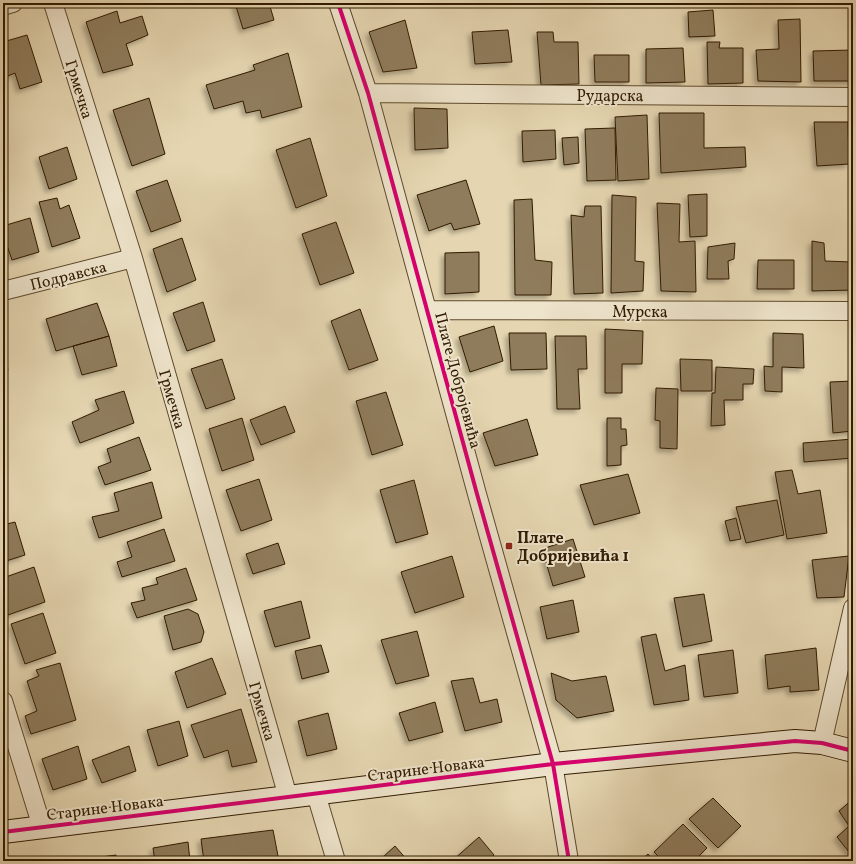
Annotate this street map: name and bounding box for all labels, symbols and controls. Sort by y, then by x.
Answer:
street label: Грмечка [59,57,98,122]
street label: Рударска [577,86,643,108]
street label: Подравска [28,257,109,297]
street label: Мурска [612,302,668,324]
street label: Плате Добројевића [428,310,486,451]
street label: Грмечка [152,367,190,432]
place label: Плате Добријевића 1 [517,528,629,568]
marker: Плате Добријевића 1 [504,541,514,551]
street label: Грмечка [242,679,280,744]
street label: Старине Новака [366,752,486,788]
street label: Старине Новака [45,791,165,827]

